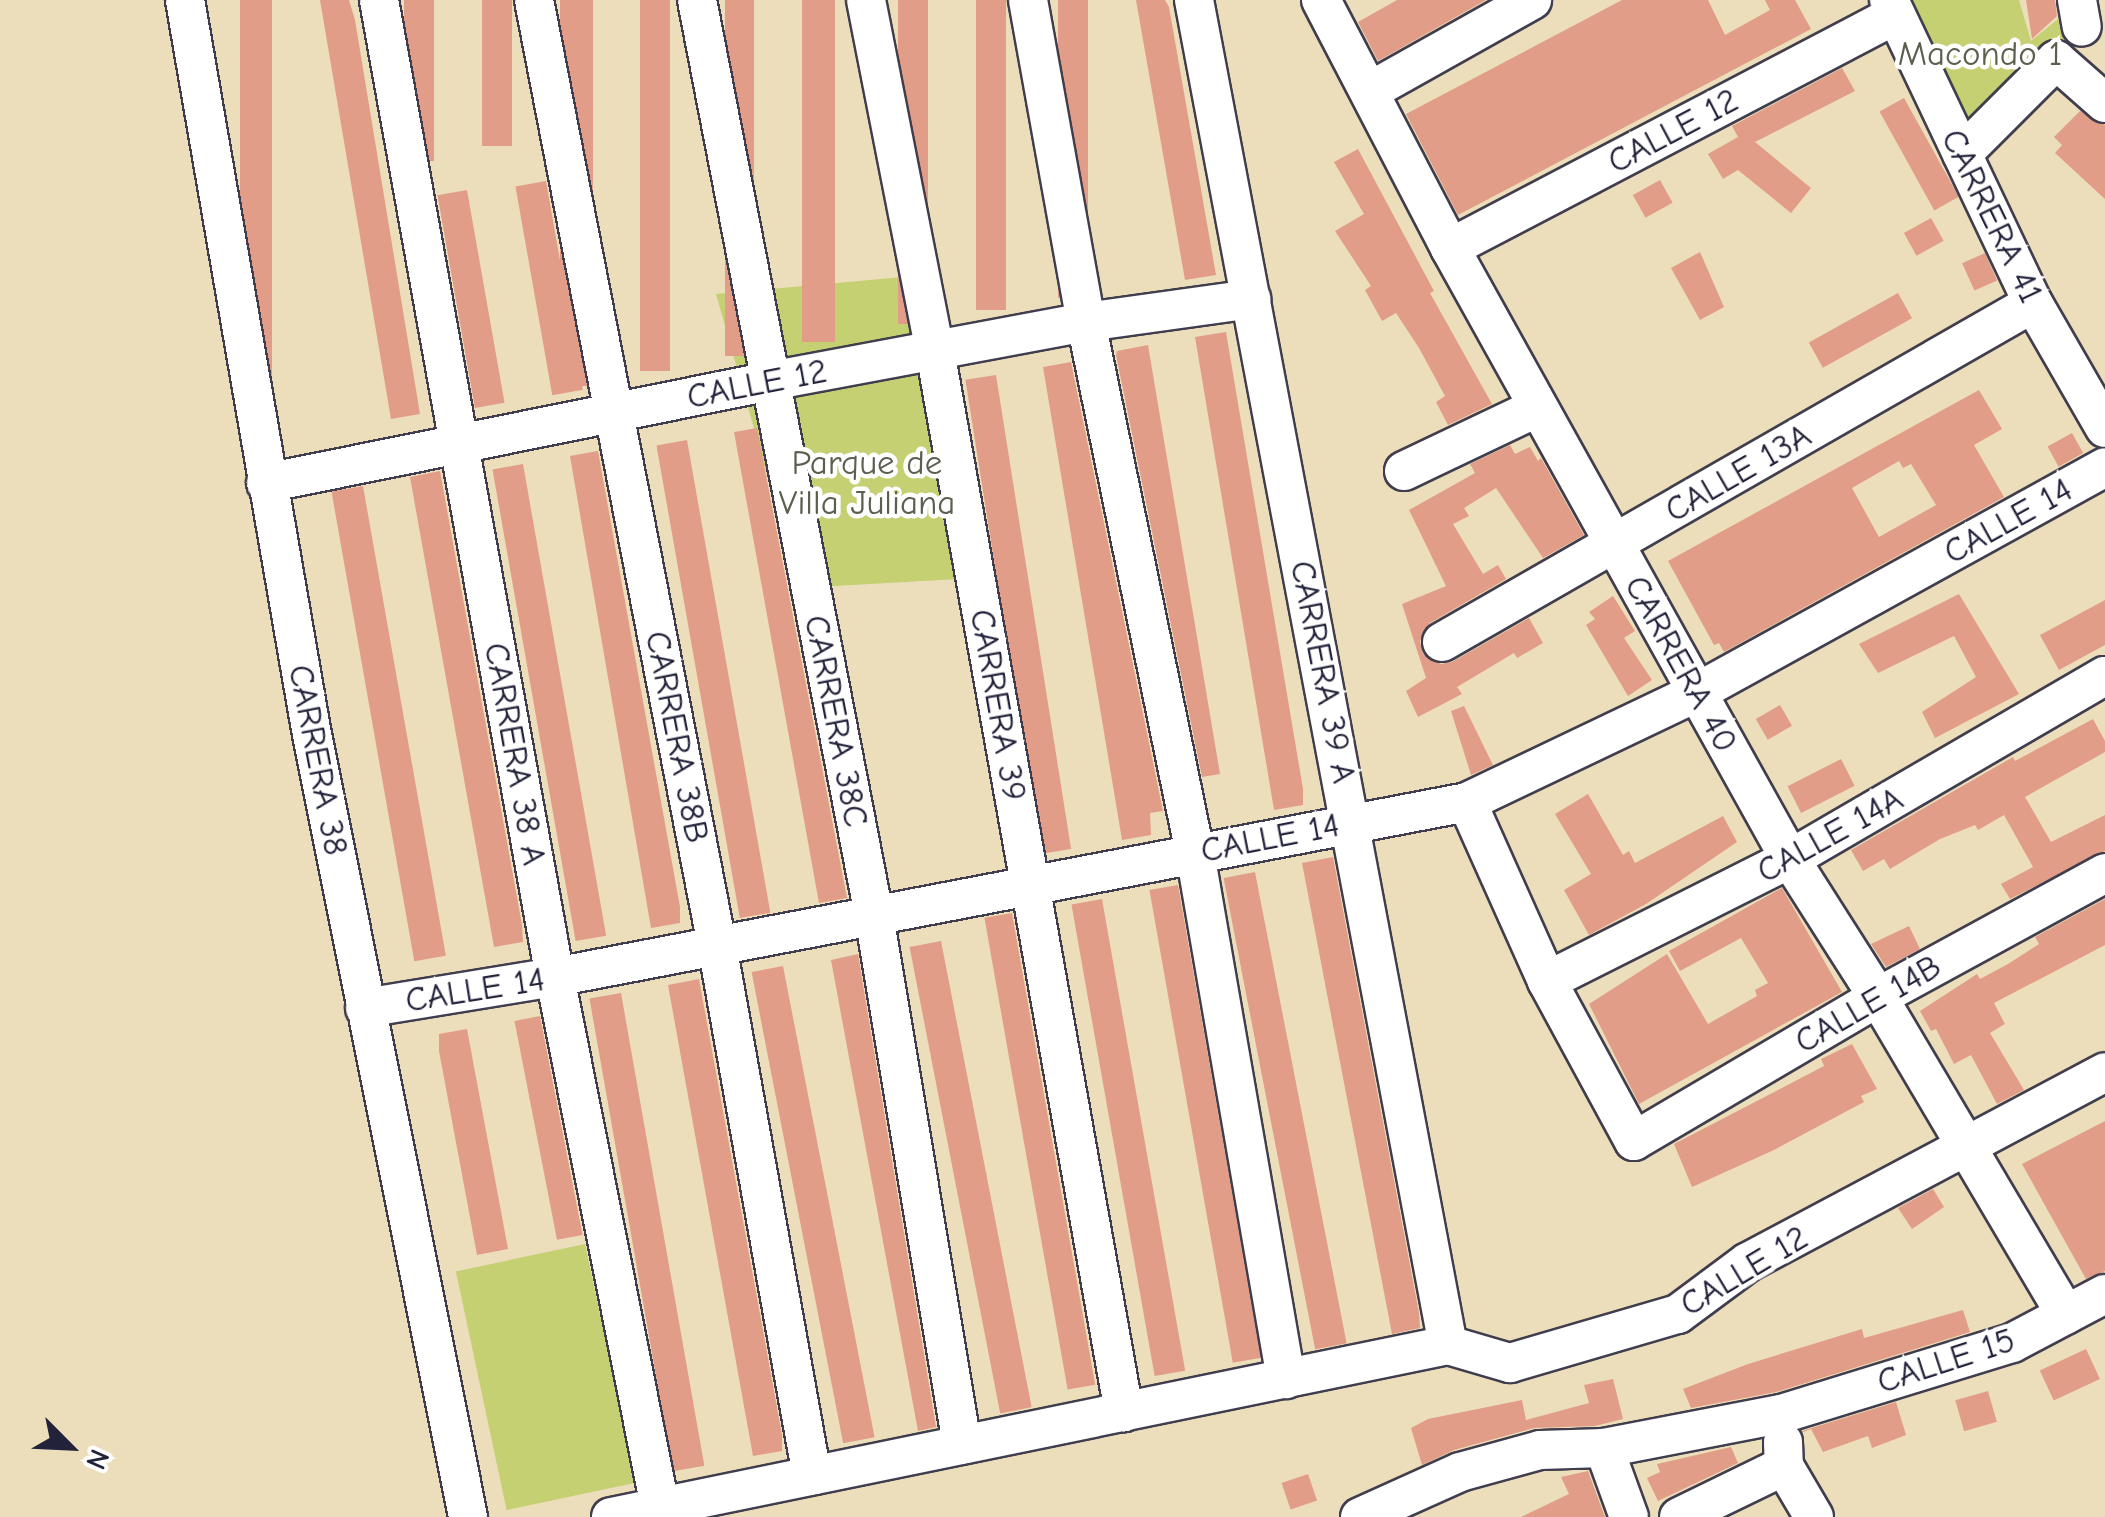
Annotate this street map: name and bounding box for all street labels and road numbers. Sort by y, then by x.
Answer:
street label: CALLE 12 [1601,79,1745,183]
street label: CARRERA 41 [1932,122,2052,310]
street label: CALLE 12 [683,350,831,418]
street label: CALLE 13A [1658,414,1818,532]
street label: CALLE 14 [1936,469,2080,573]
street label: CARRERA 39 A [1281,557,1365,787]
street label: CARRERA 40 [1615,568,1747,760]
street label: CARRERA 39 [960,606,1036,804]
street label: CARRERA 38C [795,612,877,830]
street label: CARRERA 38B [636,627,718,847]
street label: CARRERA 38 A [475,639,555,869]
street label: CARRERA 38 [279,661,357,859]
street label: CALLE 14A [1750,778,1910,892]
street label: CALLE 14 [1197,804,1343,872]
street label: CALLE 14B [1787,945,1949,1063]
street label: CALLE 14 [402,958,548,1022]
street label: CALLE 12 [1672,1216,1816,1326]
street label: CALLE 15 [1872,1319,2020,1403]

